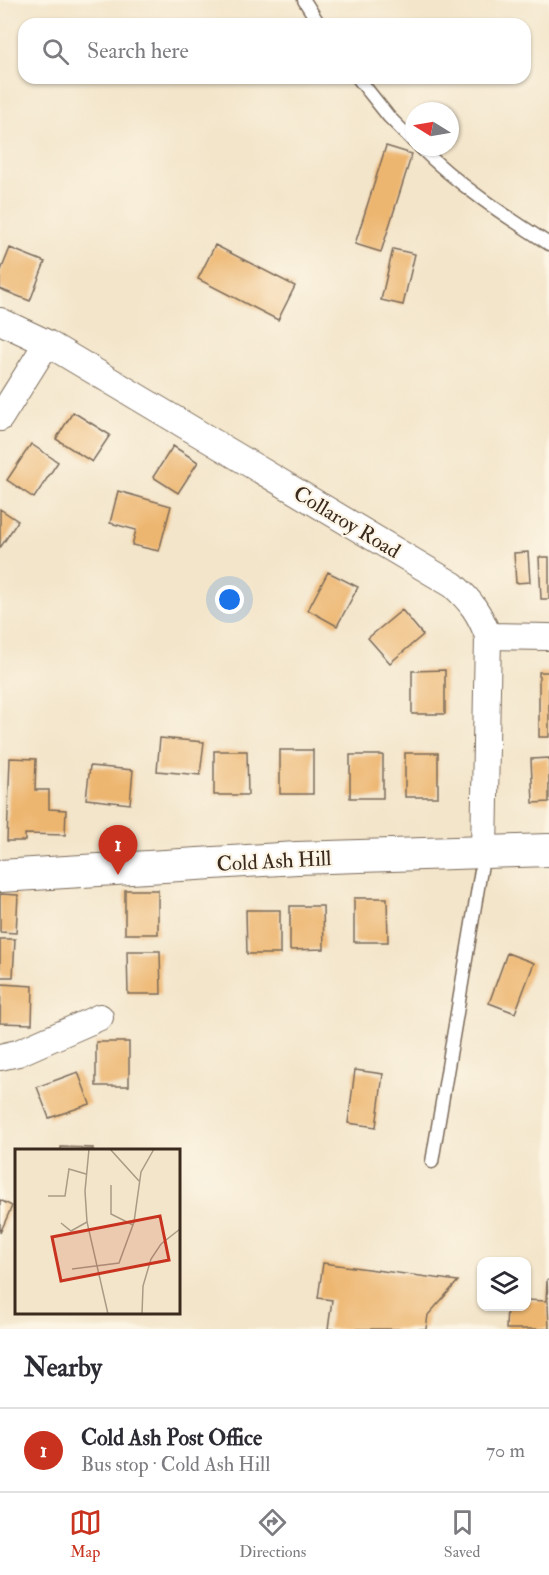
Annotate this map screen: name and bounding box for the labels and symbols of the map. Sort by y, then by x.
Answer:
north arrow [405,102,459,156]
street label: Collaroy Road [288,480,406,565]
your location [215,585,244,614]
pin: 1 [98,826,138,875]
street label: Cold Ash Hill [216,845,333,878]
inset map [15,1149,180,1314]

